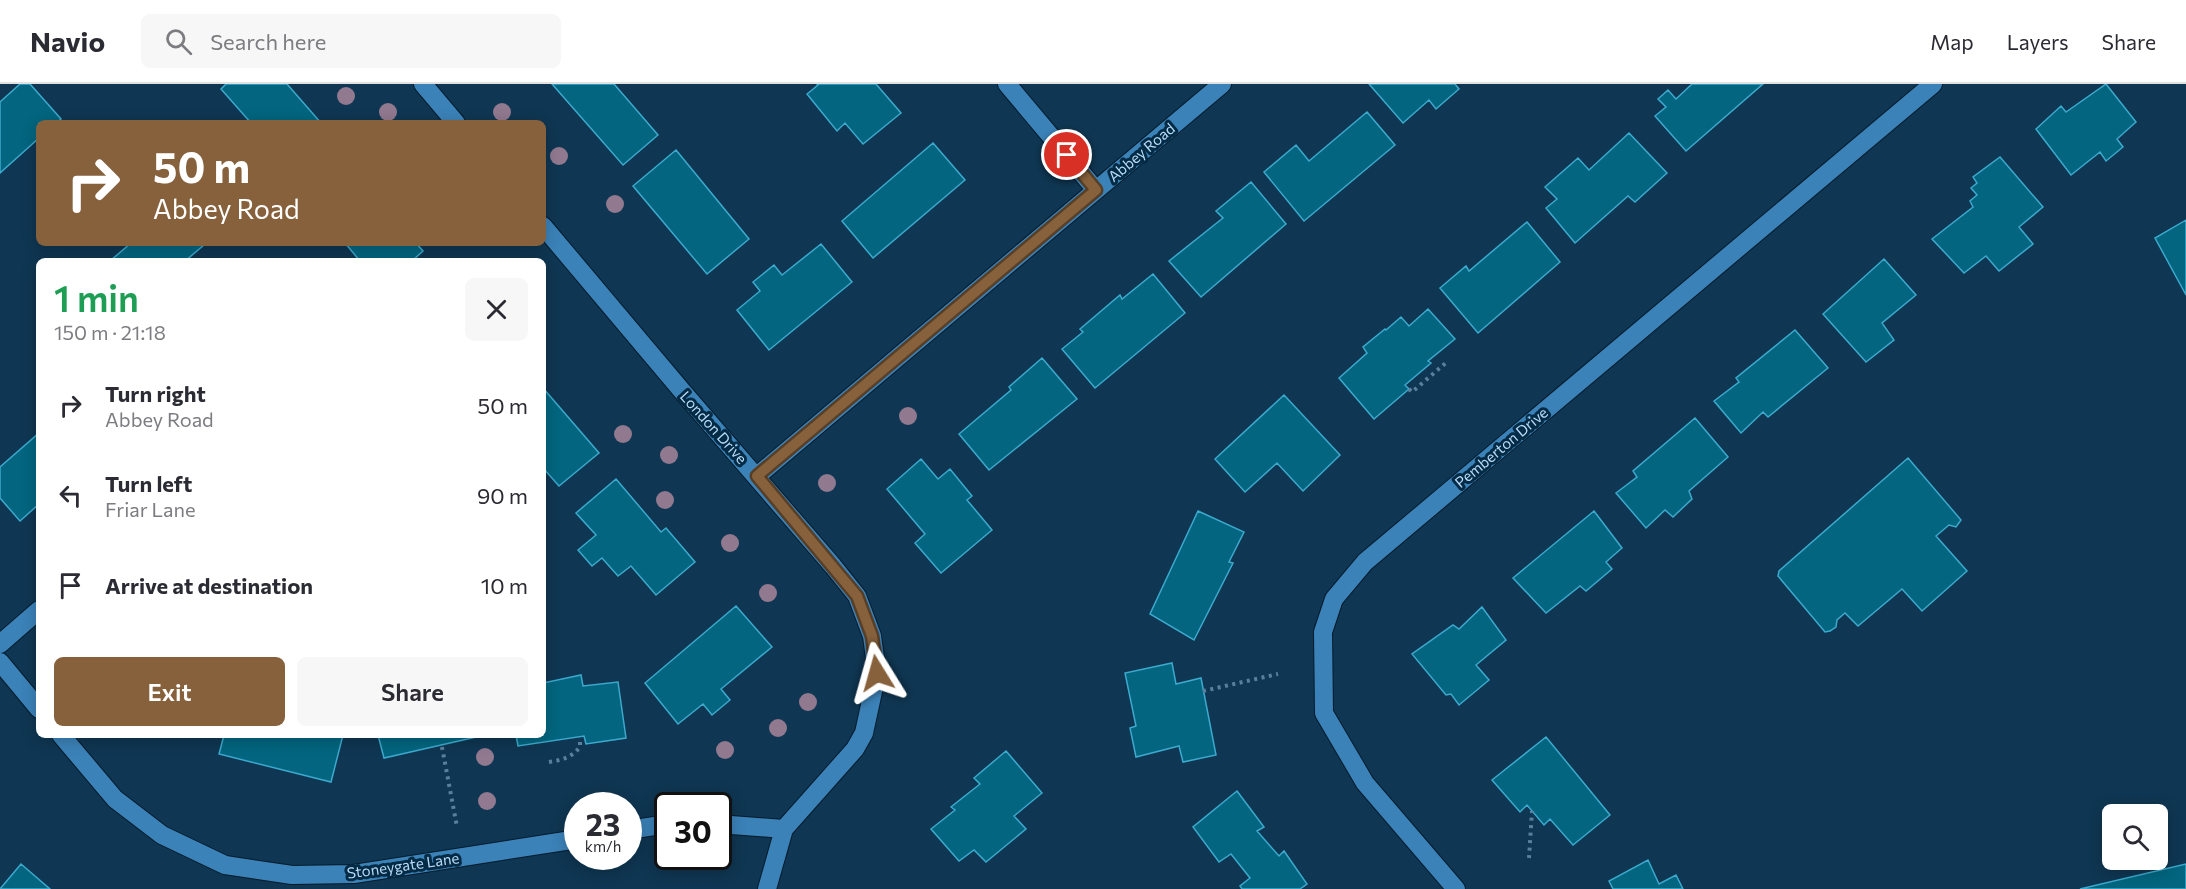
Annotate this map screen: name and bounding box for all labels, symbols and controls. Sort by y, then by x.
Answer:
search box [141,14,561,68]
text: Navio [30,24,105,58]
icon: search [162,25,195,58]
text: Search here [210,28,326,55]
text: Map [1930,29,1974,54]
text: Layers [2007,29,2069,54]
text: Share [2102,29,2156,54]
street label: Abbey Road [1104,119,1178,185]
pin [1041,129,1092,180]
icon: arrive [1050,138,1083,171]
text: 50 m [153,140,250,192]
icon: right [54,144,132,222]
text: Abbey Road [153,192,300,225]
text: 1 min [54,275,139,319]
button: close [465,278,528,341]
text: 150 m · 21:18 [54,320,166,344]
text: Turn right [105,380,206,407]
street label: London Drive [677,387,751,467]
icon: right [54,389,87,422]
text: 50 m [478,392,528,419]
street label: Pemberton Drive [1451,403,1551,491]
text: Abbey Road [105,407,214,431]
text: Turn left [105,470,192,497]
icon: left [54,479,87,512]
text: 90 m [477,482,528,509]
text: Friar Lane [105,497,196,521]
icon: arrive [54,569,87,602]
text: Arrive at destination [105,572,313,599]
text: 10 m [481,572,528,599]
position arrow [845,641,909,705]
button: Exit [54,657,285,726]
button: Share [297,657,528,726]
speed limit sign: 30 [654,792,732,870]
map controls [2102,804,2168,870]
button: search [2102,804,2168,870]
text: 23 [586,805,620,842]
text: km/h [585,837,621,855]
street label: Stoneygate Lane [346,848,460,882]

